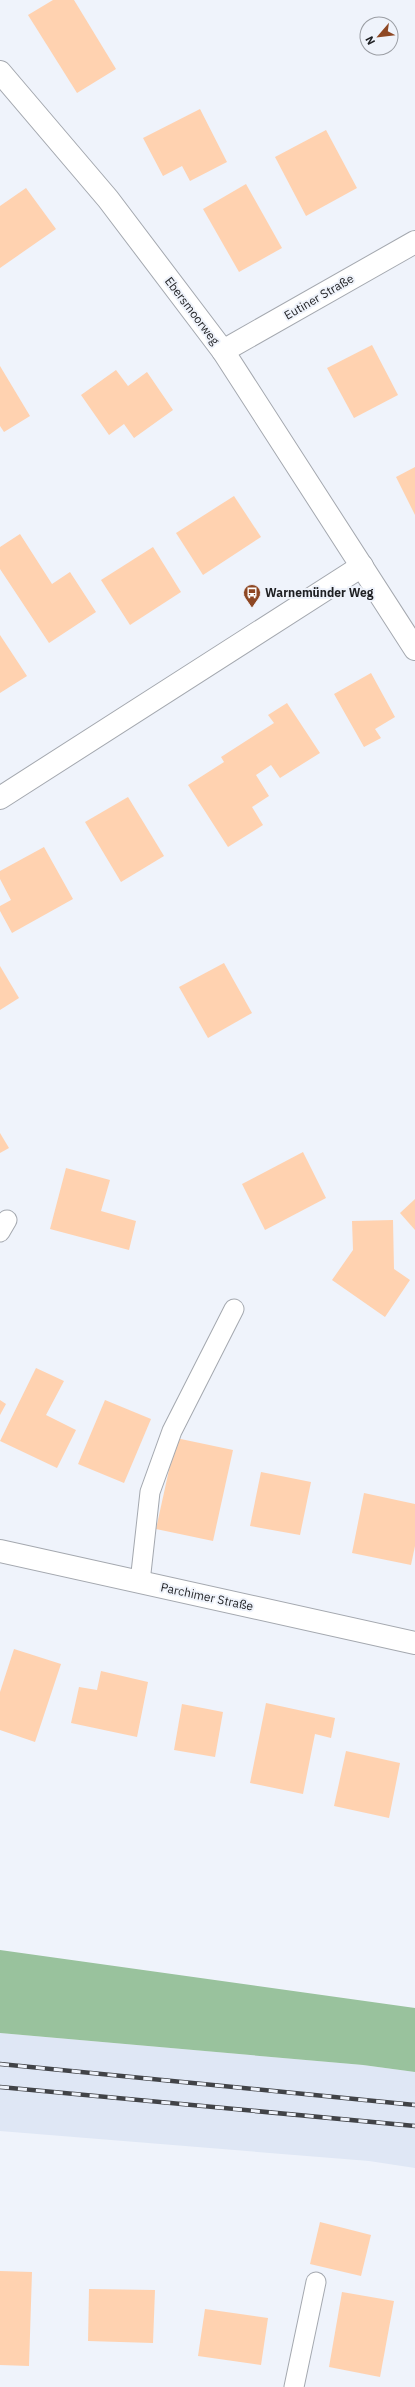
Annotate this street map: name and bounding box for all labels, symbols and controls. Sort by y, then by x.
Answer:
north arrow [359,16,399,56]
text: N [362,34,378,47]
street label: Eutiner Straße [281,270,357,323]
street label: Ebersmoorweg [162,274,223,348]
bus stop icon: Warnemünder Weg [242,583,262,608]
place label: Warnemünder Weg [265,585,374,600]
street label: Parchimer Straße [159,1579,255,1614]

